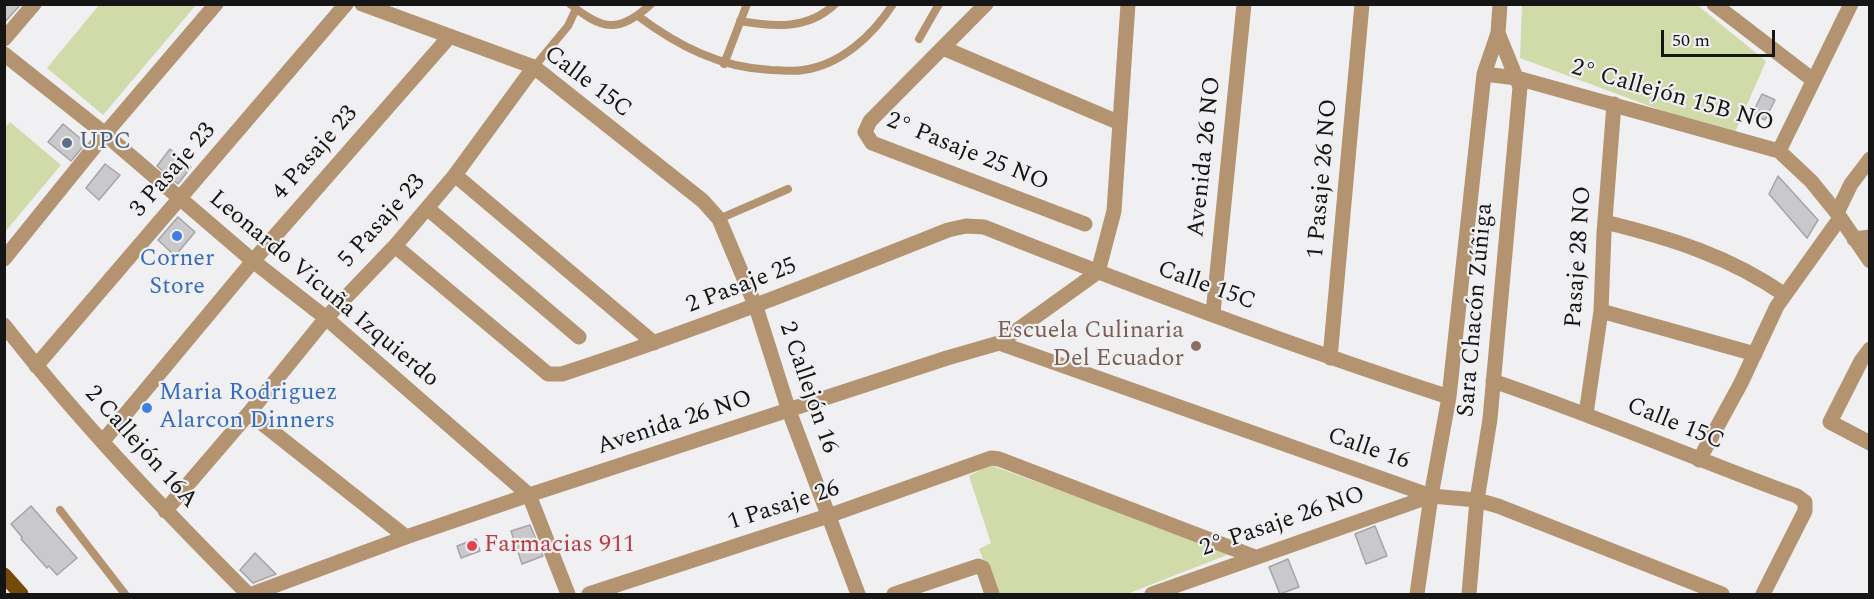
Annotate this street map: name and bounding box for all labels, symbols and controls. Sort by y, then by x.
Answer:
scale bar [1664,18,1778,56]
text: 50 m [1672,27,1710,54]
street label: Calle 15C [538,41,636,125]
street label: 2° Callejón 15B NO [1567,54,1777,140]
street label: Avenida 26 NO [1183,75,1229,239]
street label: 1 Pasaje 26 NO [1303,98,1345,260]
street label: 4 Pasaje 23 [267,101,365,207]
street label: 2° Pasaje 25 NO [882,107,1052,199]
street label: 3 Pasaje 23 [125,118,223,224]
place label: UPC [79,129,131,157]
marker: UPC [60,136,74,150]
street label: 5 Pasaje 23 [334,169,432,275]
street label: Leonardo Vicuña Izquierdo [202,185,444,395]
street label: Pasaje 28 NO [1561,185,1599,329]
street label: Sara Chacón Zúñiga [1453,202,1501,418]
marker: Corner Store [170,229,184,243]
place label: Corner Store [139,246,215,302]
street label: 2 Pasaje 25 [683,253,801,321]
street label: Calle 15C [1153,256,1259,318]
street label: 2 Callejón 16 [771,318,843,458]
place label: Escuela Culinaria Del Ecuador [997,318,1184,374]
marker: Escuela Culinaria Del Ecuador [1189,339,1203,353]
place label: Maria Rodriguez Alarcon Dinners [159,380,338,436]
street label: 2 Callejón 16A [77,381,203,515]
street label: Avenida 26 NO [594,385,756,463]
street label: Calle 15C [1622,393,1728,457]
marker: Maria Rodriguez Alarcon Dinners [140,401,154,415]
street label: Calle 16 [1323,423,1413,477]
street label: 1 Pasaje 26 [724,475,844,539]
street label: 2° Pasaje 26 NO [1197,481,1369,565]
place label: Farmacias 911 [484,532,635,560]
marker: Farmacias 911 [465,539,479,553]

